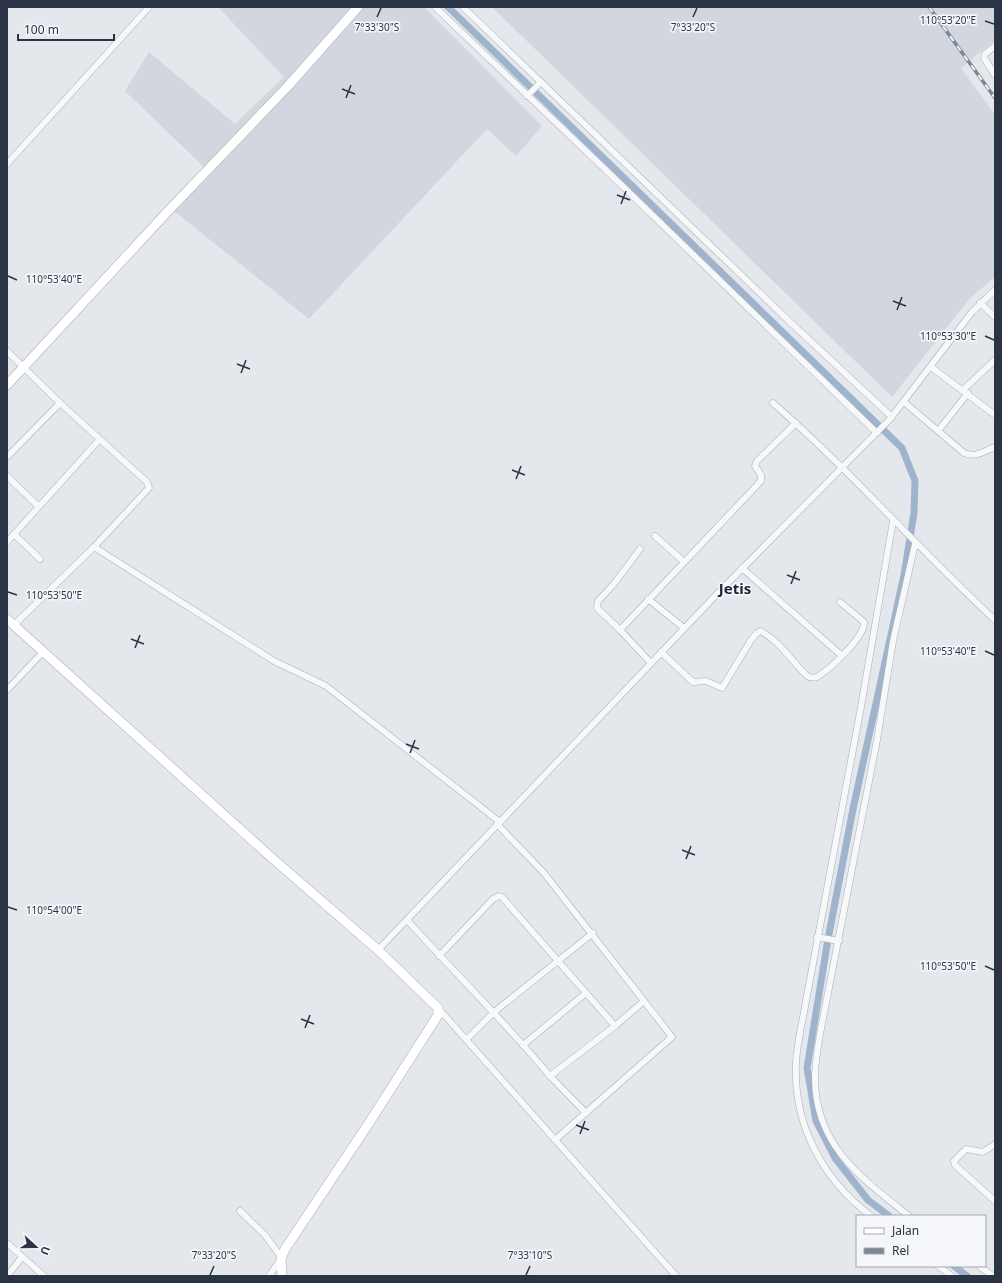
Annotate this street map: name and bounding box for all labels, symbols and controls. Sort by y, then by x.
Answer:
text: 110°53'20"E [920,13,976,27]
scale bar [18,16,114,42]
text: 7°33'30"S [355,20,400,34]
text: 7°33'20"S [671,20,716,34]
text: 100 m [24,21,59,38]
text: 110°53'40"E [26,272,82,286]
text: 110°53'30"E [920,329,976,343]
district label: Jetis [717,578,751,598]
text: 110°53'50"E [26,588,82,602]
text: 110°53'40"E [920,644,976,658]
text: 110°54'00"E [26,903,82,917]
text: 110°53'50"E [920,959,976,973]
legend [856,1215,986,1267]
text: Jalan [891,1222,919,1239]
north arrow [16,1227,56,1267]
text: Rel [892,1242,909,1259]
text: U [37,1244,54,1257]
text: 7°33'20"S [192,1248,237,1262]
text: 7°33'10"S [508,1248,553,1262]

